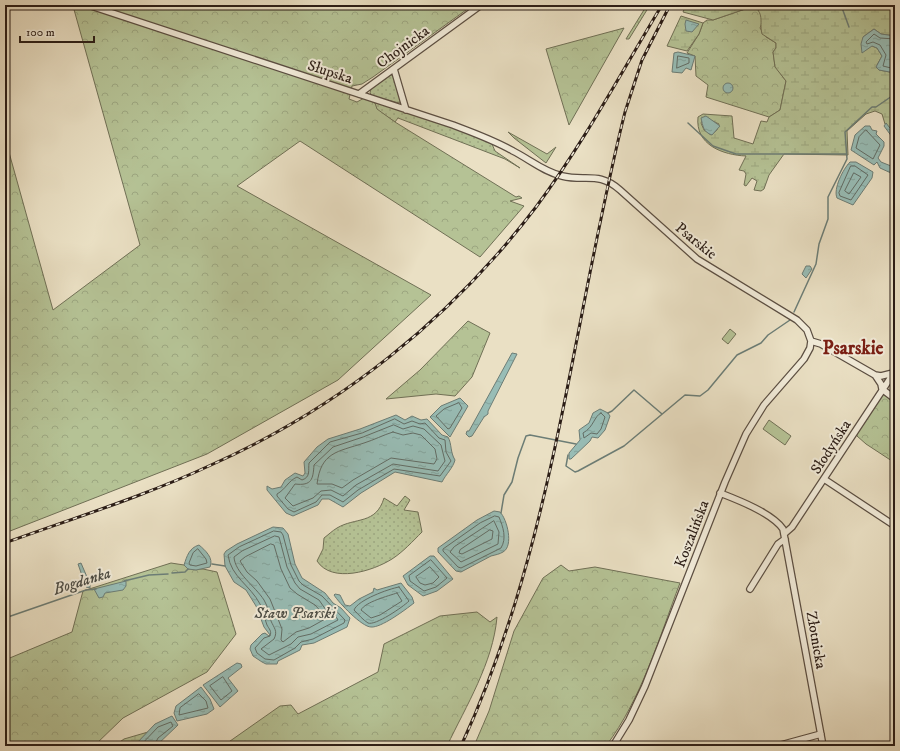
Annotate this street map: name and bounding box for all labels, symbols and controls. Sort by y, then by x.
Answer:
scale bar [20,18,94,44]
street label: Chojnicka [373,21,434,73]
text: 100 m [26,25,55,40]
street label: Słupska [305,56,355,88]
street label: Psarskie [671,218,721,264]
district label: Psarskie [823,337,884,360]
street label: Słodyńska [806,416,856,478]
street label: Koszalińska [670,497,714,570]
water label: Bogdanka [50,563,113,599]
water label: Staw Psarski [254,603,336,623]
street label: Złotnicka [802,610,831,671]

